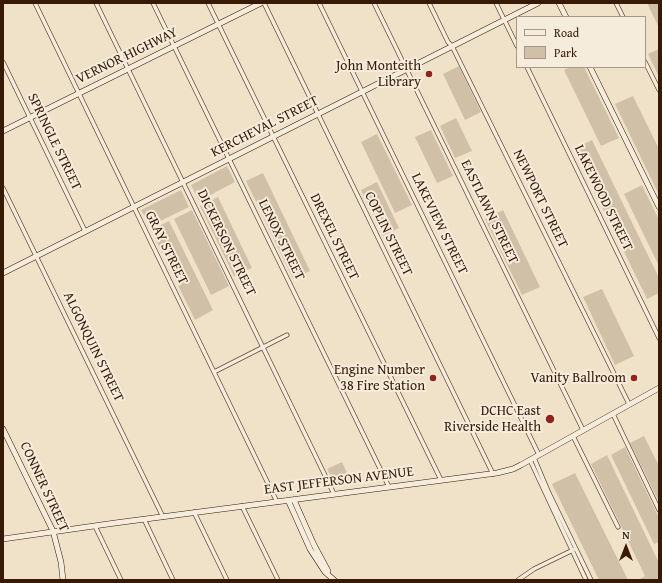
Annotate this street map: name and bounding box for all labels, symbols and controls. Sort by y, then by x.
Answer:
legend [516,16,646,68]
street label: VERNOR HIGHWAY [74,24,180,88]
text: Road [554,24,579,41]
text: Park [554,44,577,61]
place label: John Monteith Library [336,58,421,90]
marker: John Monteith Library [424,69,434,79]
street label: SPRINGLE STREET [23,91,85,193]
street label: KERCHEVAL STREET [208,93,322,161]
street label: LAKEWOOD STREET [570,142,636,254]
street label: NEWPORT STREET [509,147,571,251]
street label: EASTLAWN STREET [457,157,521,267]
street label: LAKEVIEW STREET [407,170,471,278]
street label: DICKERSON STREET [193,187,259,299]
street label: COPLIN STREET [360,189,416,279]
street label: DREXEL STREET [306,191,362,283]
street label: LENOX STREET [254,197,308,283]
street label: GRAY STREET [141,208,191,288]
street label: ALGONQUIN STREET [59,289,127,405]
place label: Engine Number 38 Fire Station [334,362,425,394]
place label: Vanity Ballroom [531,370,626,386]
marker: Engine Number 38 Fire Station [428,373,438,383]
marker: Vanity Ballroom [629,373,639,383]
place label: DCHC East Riverside Health [444,403,541,436]
marker: DCHC East Riverside Health [544,413,556,425]
street label: CONNER STREET [16,439,72,535]
street label: EAST JEFFERSON AVENUE [263,464,415,498]
north arrow [606,527,646,567]
text: N [622,527,630,543]

